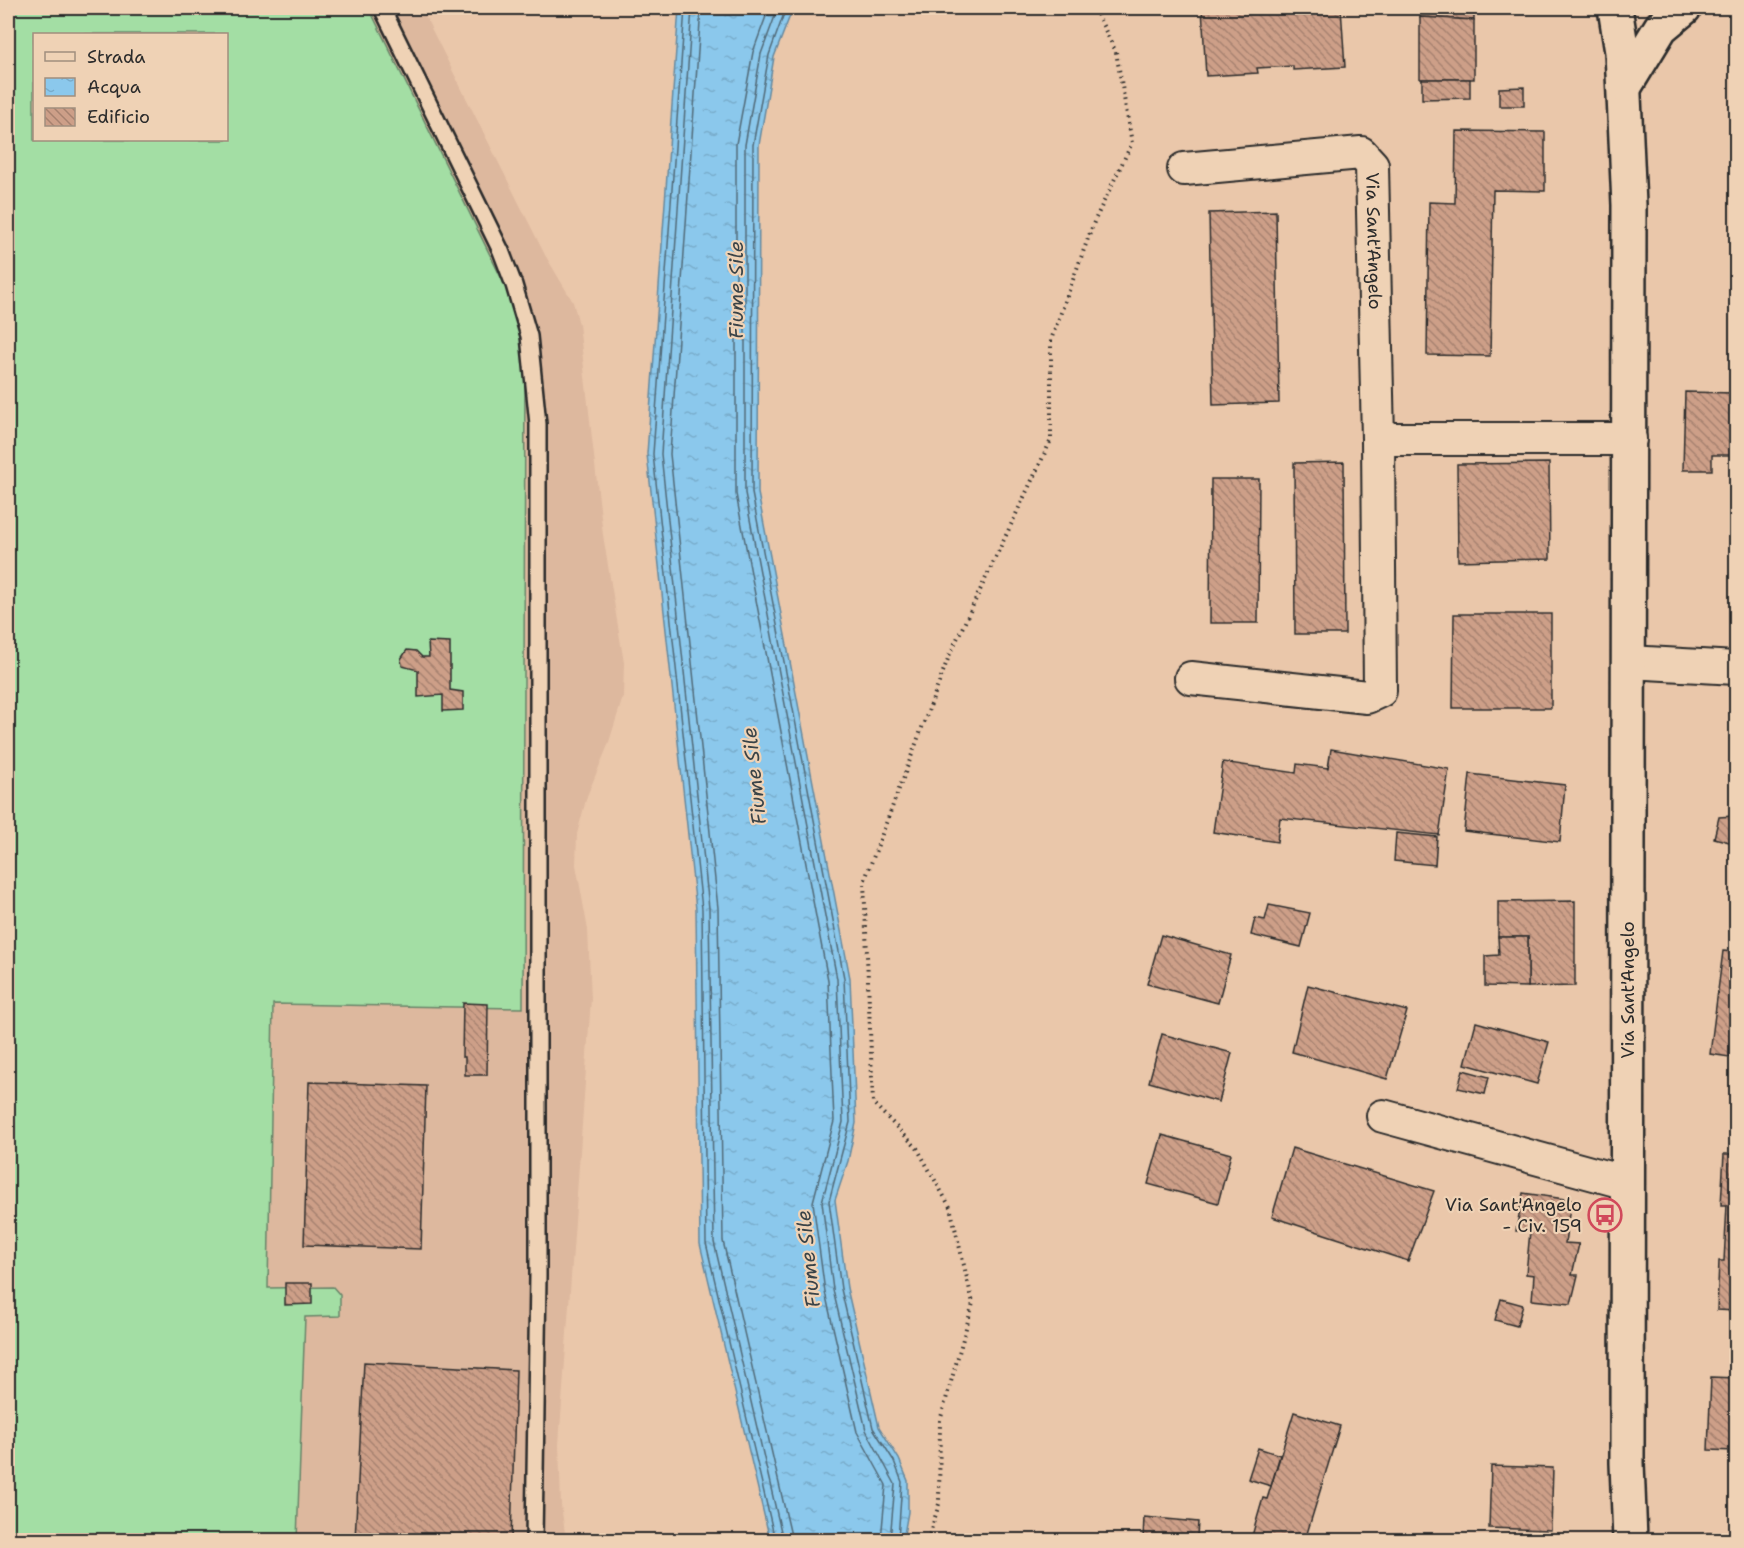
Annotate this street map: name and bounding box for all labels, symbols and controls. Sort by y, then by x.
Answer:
legend [33,33,228,141]
text: Strada [87,45,146,69]
text: Acqua [87,75,141,99]
text: Edificio [87,105,150,129]
street label: Via Sant'Angelo [1360,172,1387,310]
water label: Fiume Sile [723,241,749,339]
water label: Fiume Sile [736,726,772,826]
street label: Via Sant'Angelo [1616,921,1640,1059]
place label: Via Sant'Angelo - Civ. 159 [1445,1193,1582,1238]
bus stop icon: Via Sant'Angelo - Civ. 159 [1587,1197,1623,1233]
water label: Fiume Sile [790,1209,826,1309]

